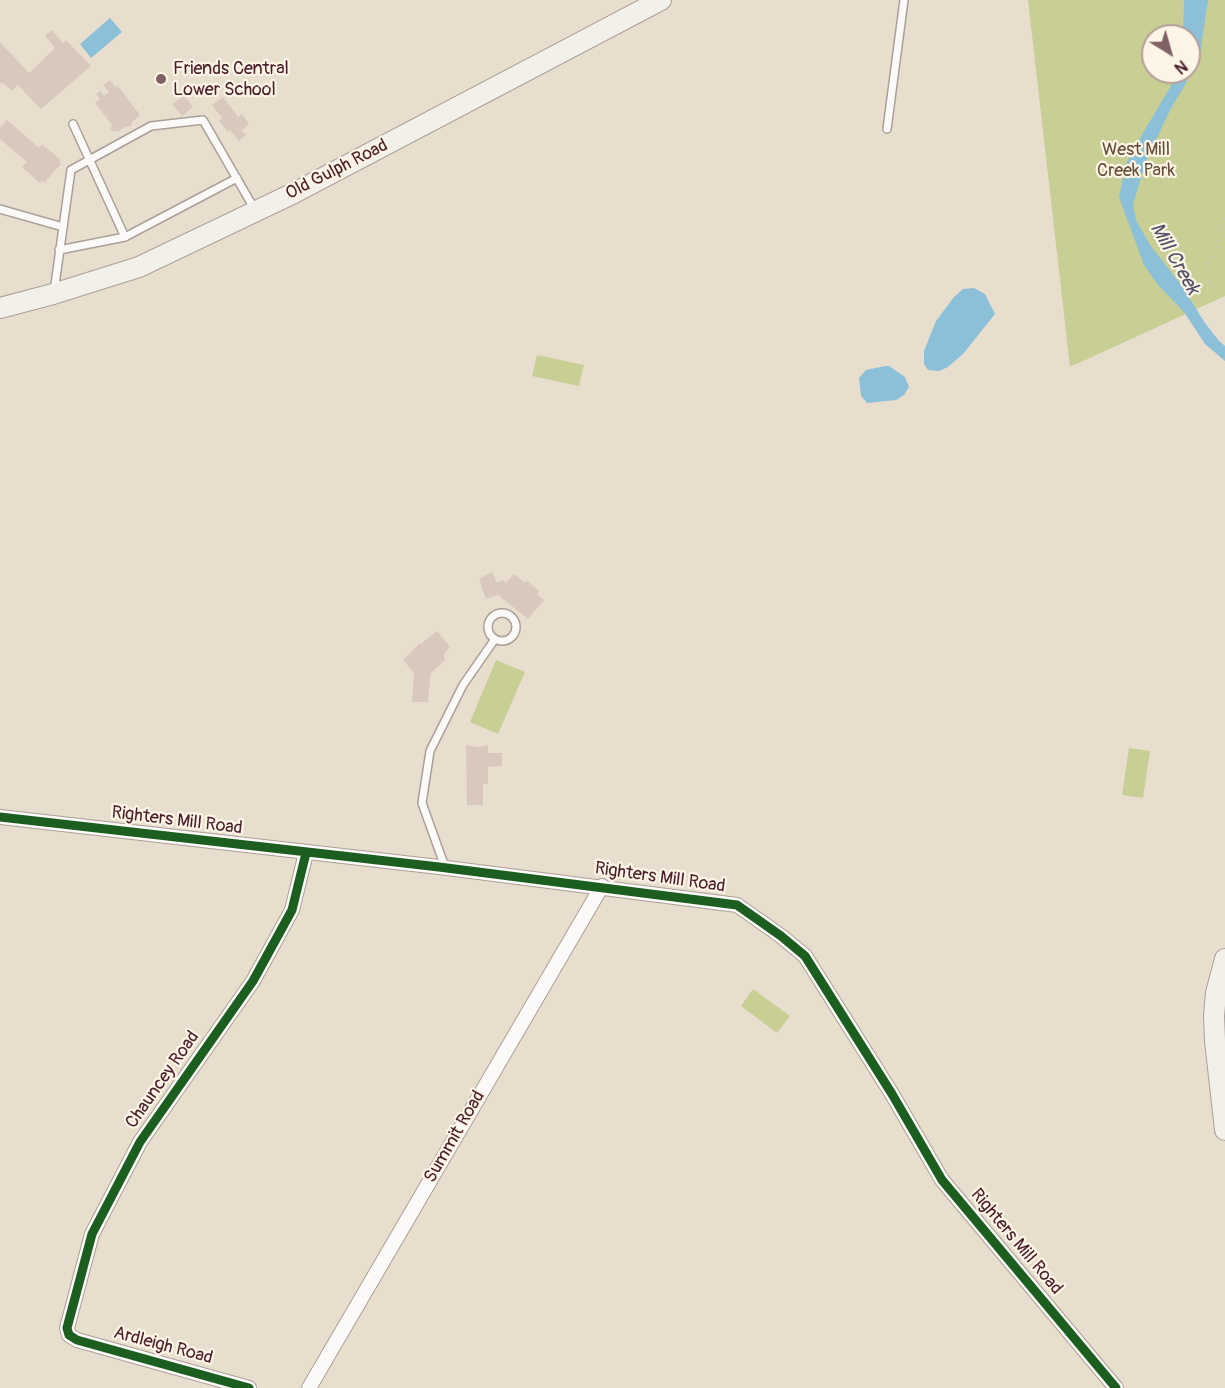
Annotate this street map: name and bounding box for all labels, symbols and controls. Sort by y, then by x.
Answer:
north arrow [1141,24,1201,84]
text: N [1170,56,1191,78]
place label: Friends Central Lower School [173,58,289,100]
marker: Friends Central Lower School [154,72,168,86]
street label: Old Gulph Road [282,135,392,205]
park label: West Mill Creek Park [1097,139,1175,182]
water label: Mill Creek [1144,219,1204,299]
street label: Righters Mill Road [110,802,244,840]
street label: Righters Mill Road [593,858,727,898]
street label: Chauncey Road [122,1027,204,1133]
street label: Summit Road [420,1087,490,1187]
street label: Righters Mill Road [965,1185,1067,1299]
street label: Ardleigh Road [111,1322,215,1370]

